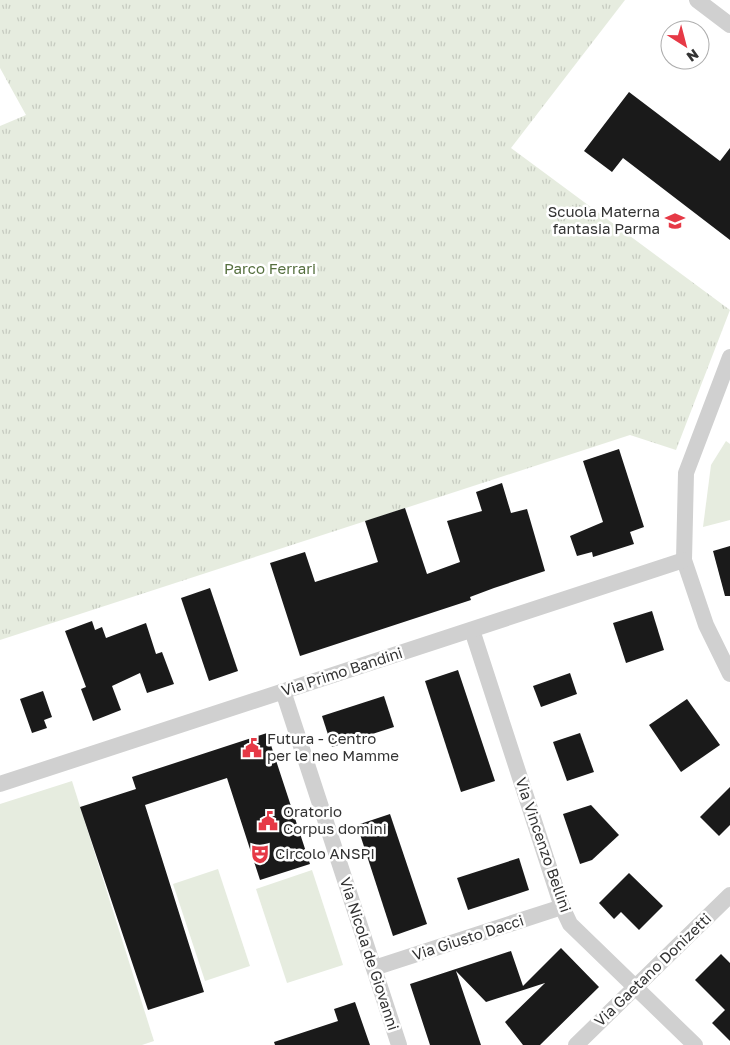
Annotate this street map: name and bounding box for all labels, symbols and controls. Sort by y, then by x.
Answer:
north arrow [660,20,710,70]
text: N [684,46,702,66]
place label: Scuola Materna fantasia Parma [548,202,660,237]
school or university icon: Scuola Materna fantasia Parma [664,210,686,232]
park label: Parco Ferrari [224,259,316,277]
street label: Via Primo Bandini [279,643,405,699]
place label: Futura - Centro per le neo Mamme [267,729,399,764]
public building icon: Futura - Centro per le neo Mamme [241,737,263,759]
street label: Via Vincenzo Bellini [512,775,576,915]
place label: Oratorio Corpus domini [283,802,387,837]
public building icon: Oratorio Corpus domini [257,810,279,832]
theatre icon: Circolo ANSPI [249,843,271,865]
place label: Circolo ANSPI [275,844,375,862]
street label: Via Nicola de Giovanni [337,875,403,1032]
street label: Via Gaetano Donizetti [590,909,714,1030]
street label: Via Giusto Dacci [410,911,526,964]

